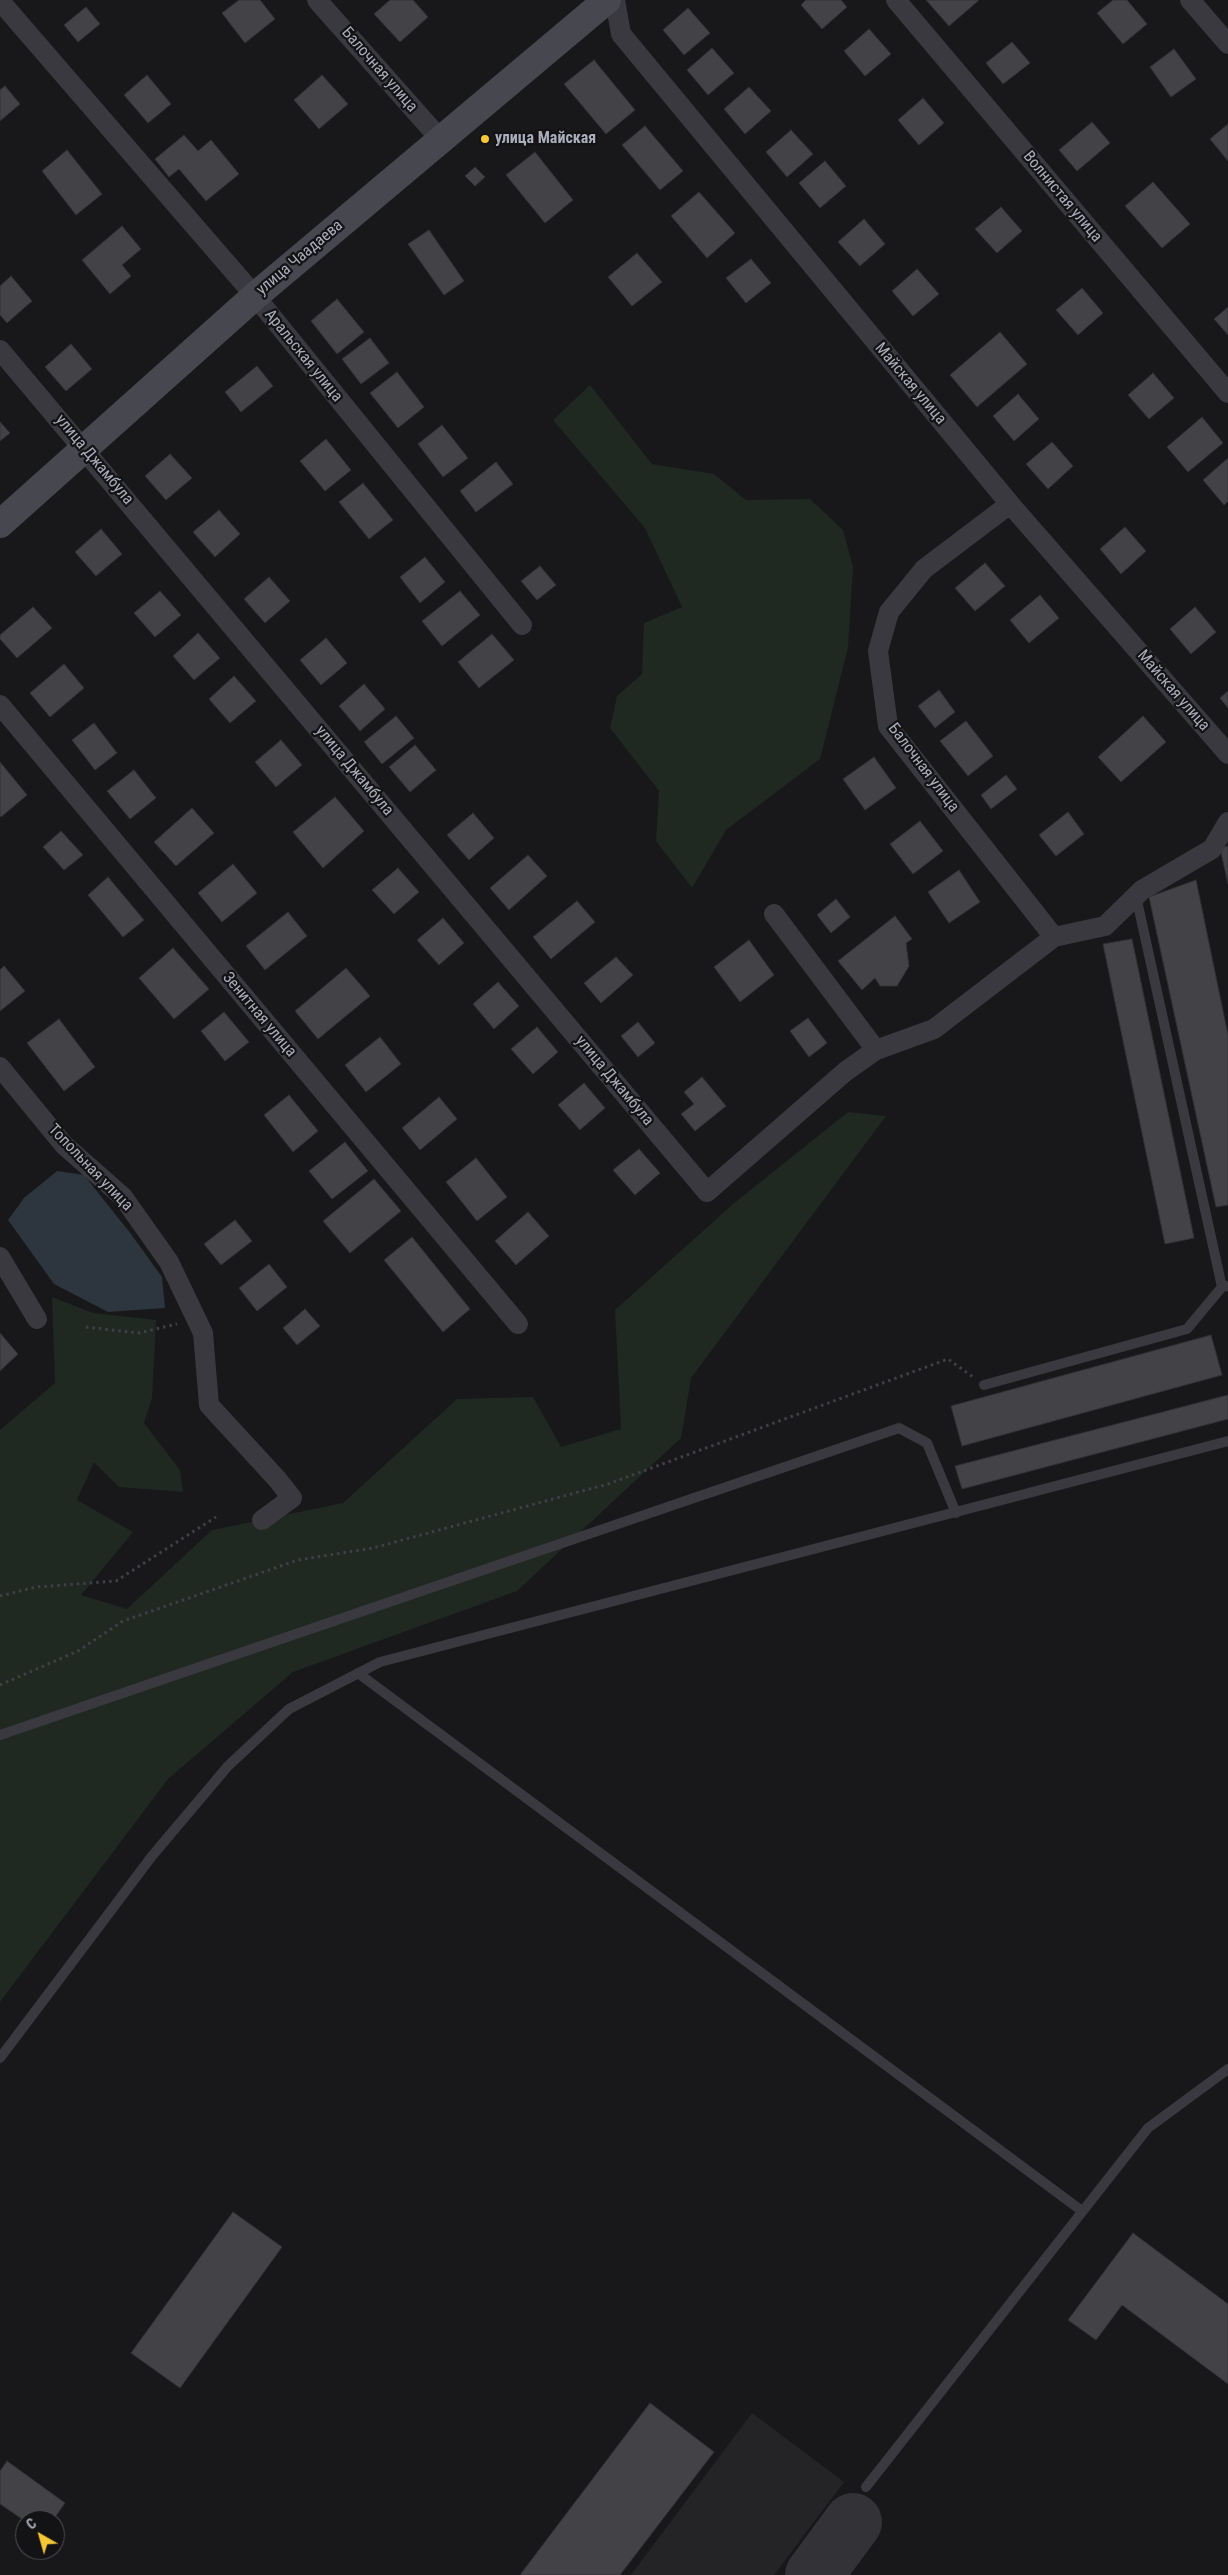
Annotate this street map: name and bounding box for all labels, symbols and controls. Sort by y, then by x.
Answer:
street label: Балочная улица [337,24,421,116]
place label: улица Майская [495,129,596,149]
marker: улица Майская [479,133,491,145]
street label: Волнистая улица [1018,148,1106,246]
street label: улица Чаадаева [253,216,347,300]
street label: Аральская улица [260,306,346,406]
street label: Майская улица [870,339,950,429]
street label: улица Джамбула [51,411,137,509]
street label: Майская улица [1133,647,1213,735]
street label: Балочная улица [883,720,963,816]
street label: улица Джамбула [311,722,397,820]
street label: Зенитная улица [218,969,300,1061]
street label: улица Джамбула [571,1032,657,1130]
street label: Топольная улица [44,1121,136,1215]
north arrow [15,2510,65,2560]
text: С [23,2515,39,2533]

